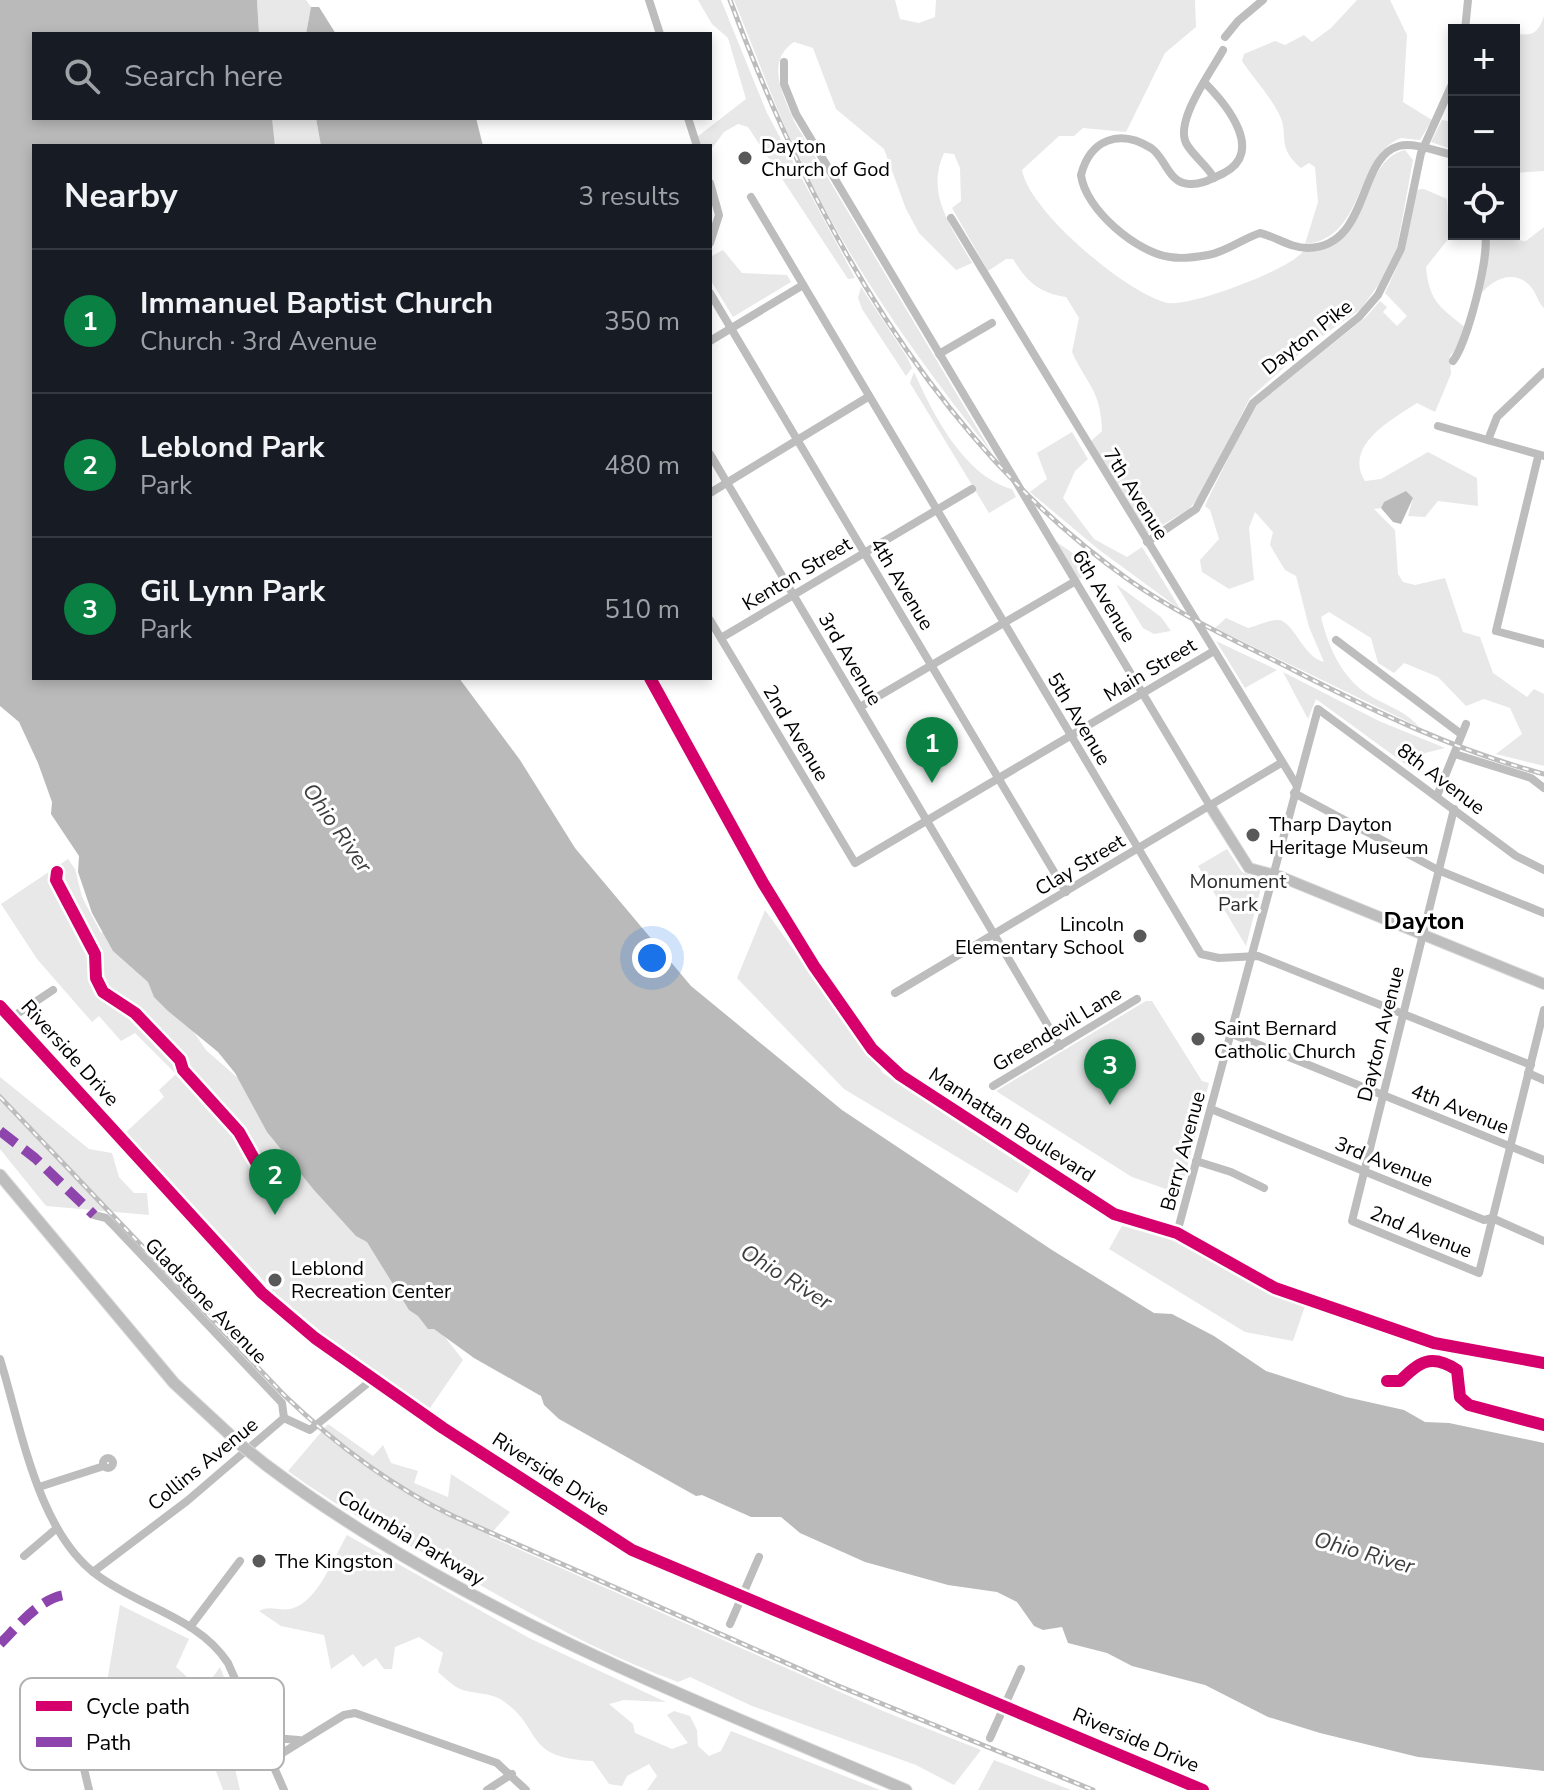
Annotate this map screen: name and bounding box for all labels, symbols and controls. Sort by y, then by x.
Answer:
map controls [1448,24,1520,240]
button: + [1448,24,1520,96]
search box [32,32,712,120]
icon: search [60,54,104,98]
text: Search here [124,56,283,97]
button: − [1448,96,1520,168]
place label: Dayton Church of God [761,133,890,183]
marker: Dayton Church of God [736,149,754,167]
button: locate [1448,168,1520,240]
text: Nearby [64,173,178,219]
text: 3 results [579,179,680,214]
text: Immanuel Baptist Church [140,283,493,324]
street label: Dayton Pike [1256,293,1358,381]
text: 1 [82,304,98,339]
text: 350 m [604,304,680,339]
text: Church · 3rd Avenue [140,324,377,359]
text: Leblond Park [140,427,324,468]
street label: 7th Avenue [1097,443,1175,545]
text: 2 [82,448,98,483]
text: 480 m [604,448,680,483]
text: Park [140,468,192,503]
street label: Kenton Street [737,530,858,617]
street label: 4th Avenue [864,533,940,635]
street label: 6th Avenue [1066,545,1142,647]
text: Gil Lynn Park [140,571,325,612]
text: 3 [82,592,98,627]
text: 510 m [604,592,680,627]
street label: 3rd Avenue [812,608,888,710]
text: Park [140,612,192,647]
street label: Main Street [1099,631,1202,708]
street label: 5th Avenue [1041,668,1117,770]
street label: 2nd Avenue [757,680,835,786]
pin: 1 [906,717,958,783]
street label: 8th Avenue [1392,737,1490,821]
water label: Ohio River [295,777,379,880]
place label: Tharp Dayton Heritage Museum [1269,811,1429,861]
marker: Tharp Dayton Heritage Museum [1244,826,1262,844]
street label: Clay Street [1030,827,1131,902]
park label: Monument Park [1190,868,1287,918]
district label: Dayton [1383,905,1465,937]
place label: Lincoln Elementary School [955,911,1124,961]
marker: Lincoln Elementary School [1131,927,1149,945]
your location [632,938,672,978]
street label: Dayton Avenue [1351,964,1411,1104]
street label: Greendevil Lane [988,980,1126,1078]
street label: Riverside Drive [15,994,125,1112]
place label: Saint Bernard Catholic Church [1214,1015,1356,1065]
marker: Saint Bernard Catholic Church [1189,1030,1207,1048]
pin: 3 [1084,1039,1136,1105]
street label: Manhattan Boulevard [924,1061,1100,1189]
street label: 4th Avenue [1407,1077,1513,1141]
street label: Berry Avenue [1154,1088,1212,1214]
street label: 3rd Avenue [1331,1130,1437,1194]
pin: 2 [249,1149,301,1215]
street label: 2nd Avenue [1366,1199,1476,1265]
street label: Gladstone Avenue [139,1232,273,1370]
water label: Ohio River [734,1237,839,1318]
place label: Leblond Recreation Center [291,1255,451,1305]
marker: Leblond Recreation Center [266,1271,284,1289]
street label: Collins Avenue [142,1411,264,1517]
street label: Riverside Drive [487,1426,615,1522]
street label: Columbia Parkway [332,1483,490,1593]
water label: Ohio River [1310,1524,1419,1582]
place label: The Kingston [275,1548,393,1575]
marker: The Kingston [250,1552,268,1570]
legend [20,1678,284,1770]
text: Cycle path [86,1692,190,1722]
street label: Riverside Drive [1069,1701,1203,1779]
text: Path [86,1728,131,1758]

